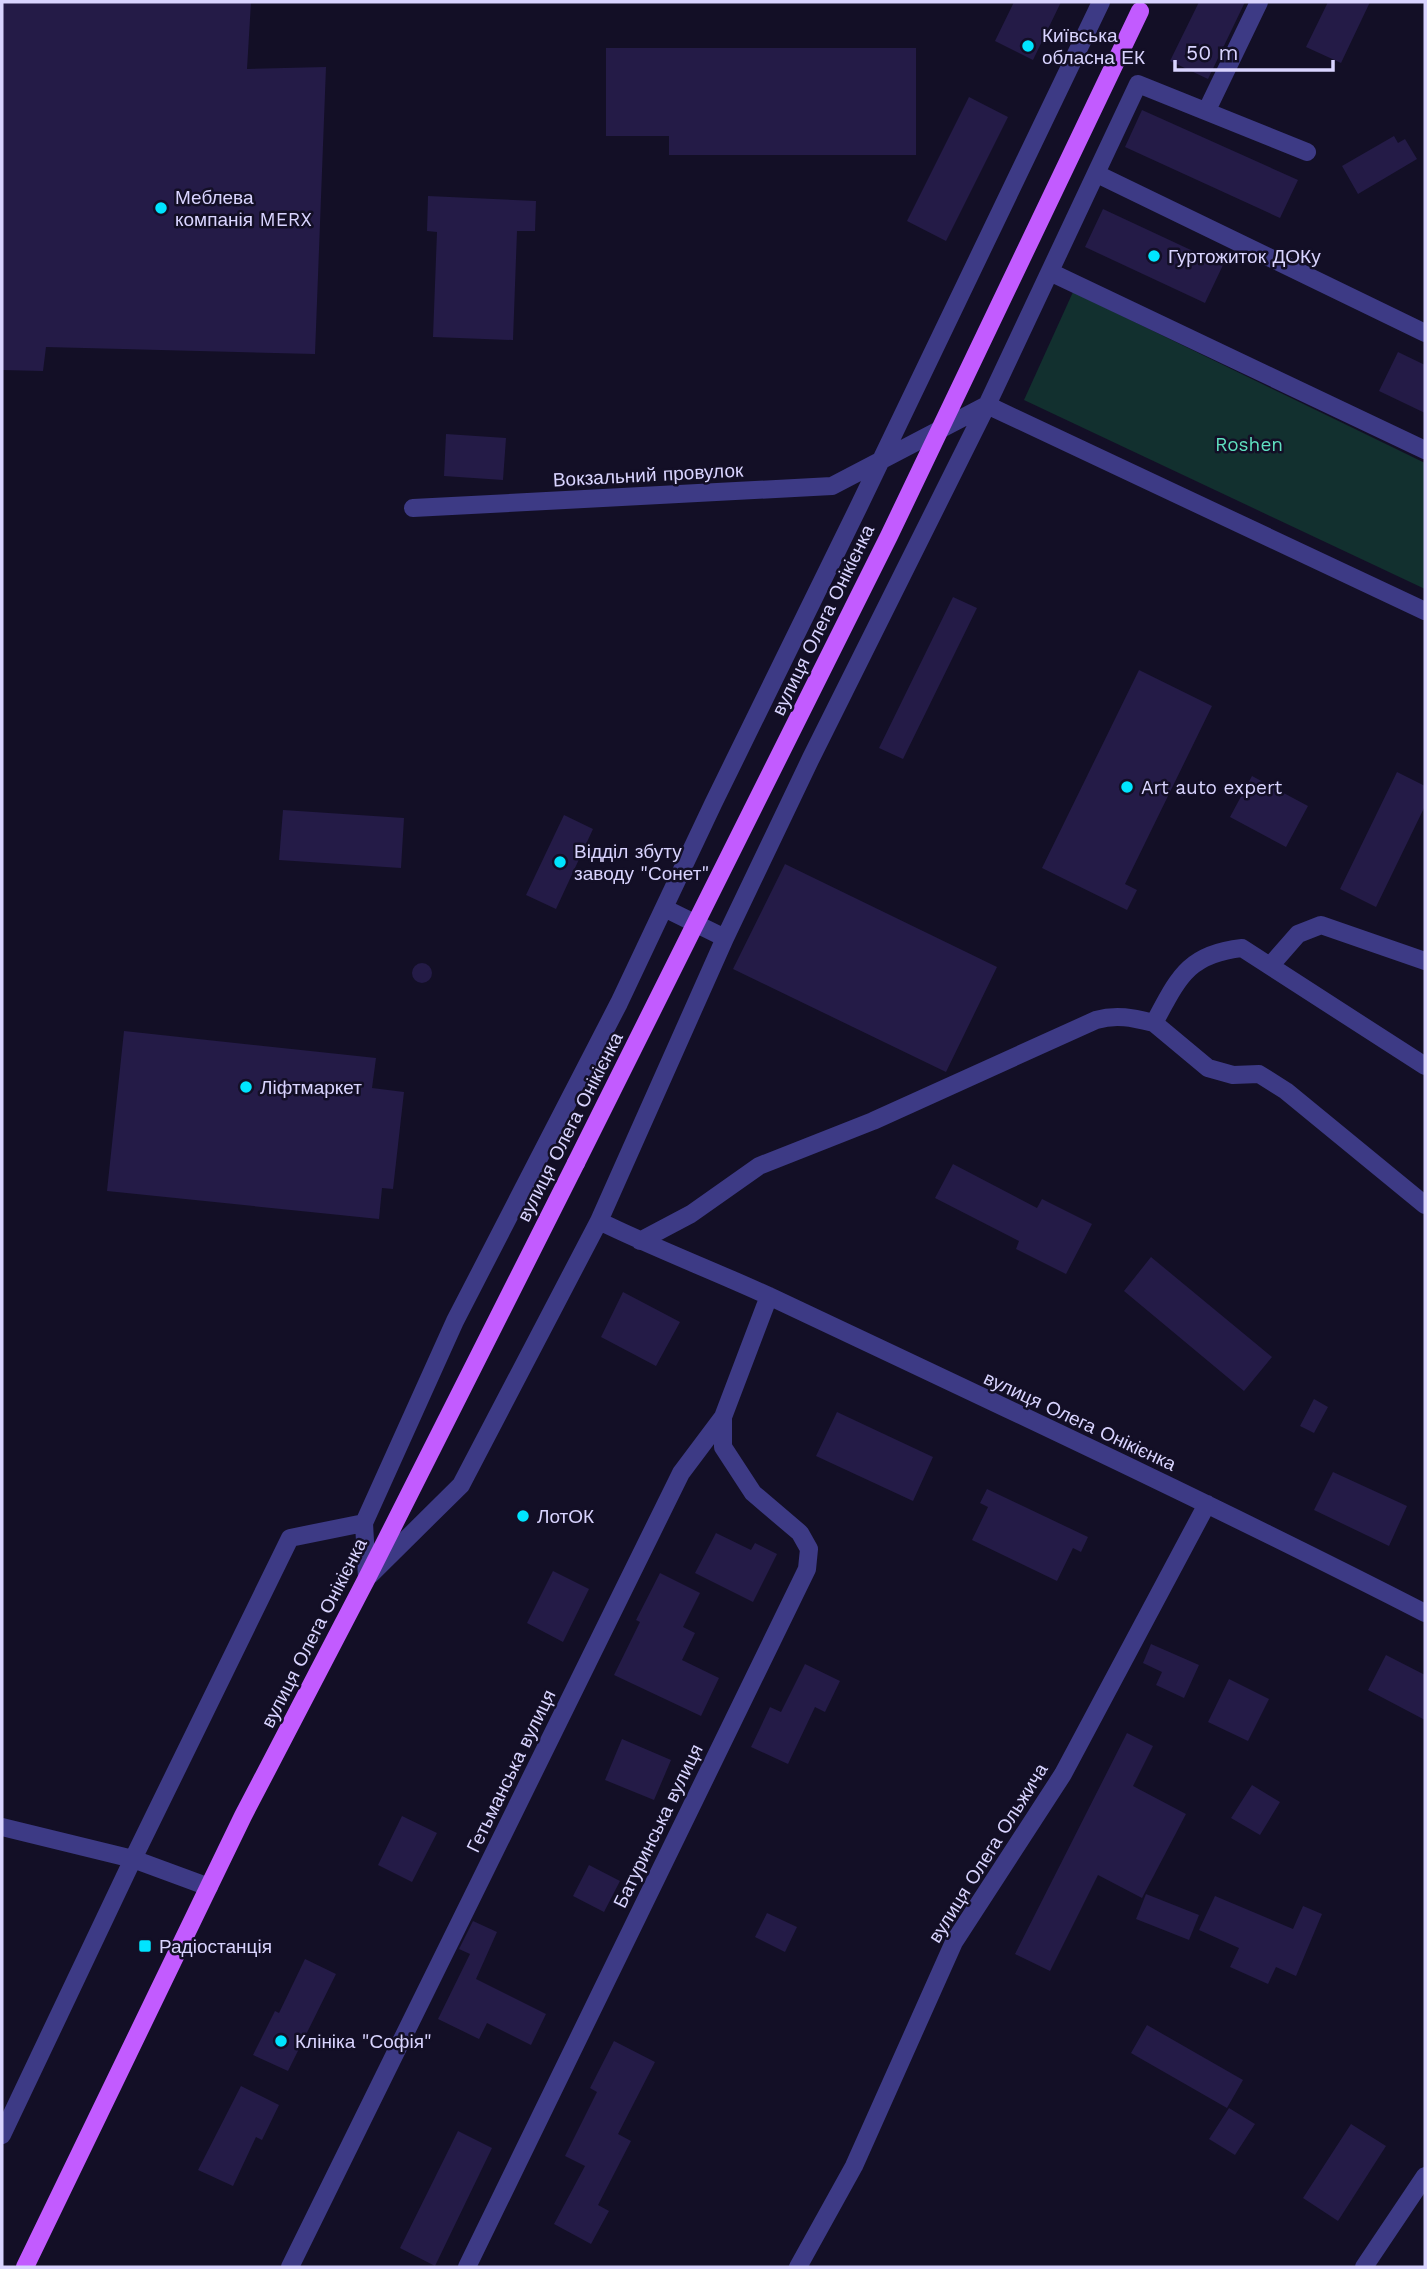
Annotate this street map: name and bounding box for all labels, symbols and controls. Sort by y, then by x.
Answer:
place label: Київська обласна ЕК [1042,24,1145,69]
scale bar [1175,28,1332,72]
marker: Київська обласна ЕК [1020,38,1036,54]
text: 50 m [1186,40,1238,65]
place label: Меблева компанія MERX [175,186,312,231]
marker: Меблева компанія MERX [153,200,169,216]
place label: Гуртожиток ДОКу [1168,245,1321,268]
marker: Гуртожиток ДОКу [1146,248,1162,264]
park label: Roshen [1215,433,1283,456]
street label: Вокзальний провулок [552,458,744,491]
street label: вулиця Олега Онікієнка [767,520,879,719]
place label: Art auto expert [1141,776,1282,799]
marker: Art auto expert [1119,779,1135,795]
place label: Відділ збуту заводу "Сонет" [574,840,709,885]
marker: Відділ збуту заводу "Сонет" [552,854,568,870]
street label: вулиця Олега Онікієнка [512,1028,628,1226]
place label: Ліфтмаркет [260,1076,362,1099]
marker: Ліфтмаркет [238,1079,254,1095]
street label: вулиця Олега Онікієнка [980,1366,1180,1476]
place label: ЛотОК [537,1505,594,1528]
marker: ЛотОК [515,1508,531,1524]
street label: вулиця Олега Онікієнка [256,1534,372,1732]
street label: Гетьманська вулиця [462,1686,560,1856]
street label: Батуринська вулиця [608,1740,708,1912]
street label: вулиця Олега Ольжича [923,1759,1053,1947]
place label: Радіостанція [159,1935,272,1958]
marker: Радіостанція [137,1938,153,1954]
place label: Клініка "Софія" [295,2030,432,2053]
marker: Клініка "Софія" [273,2033,289,2049]

